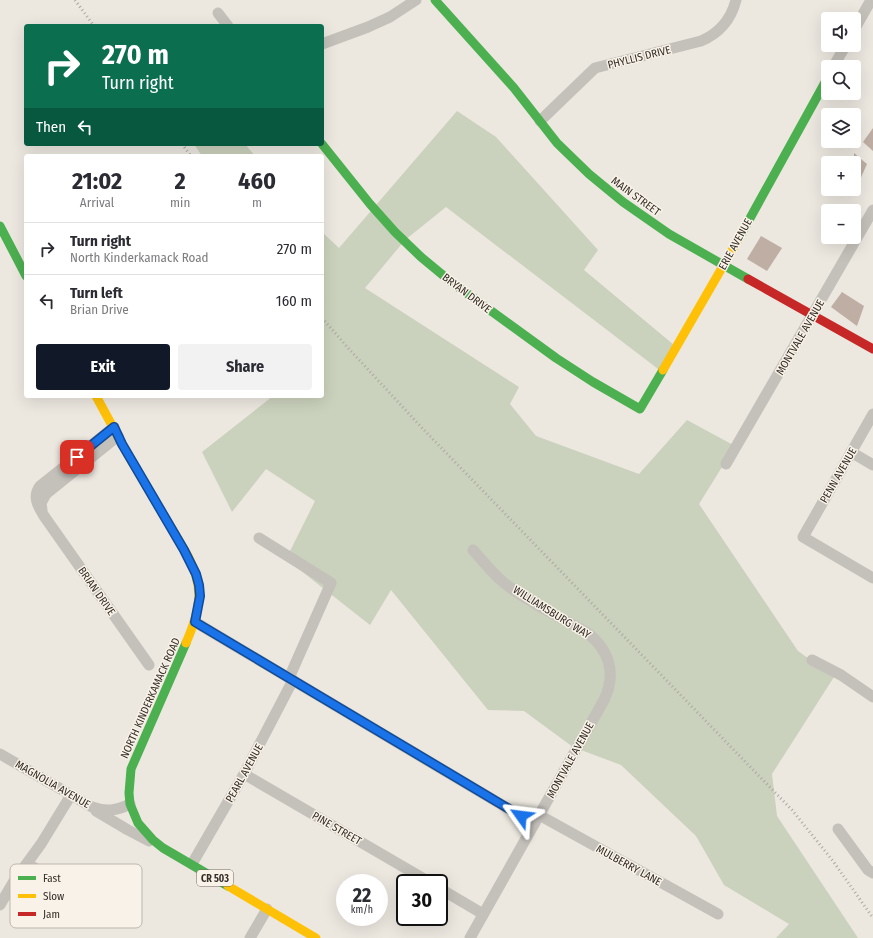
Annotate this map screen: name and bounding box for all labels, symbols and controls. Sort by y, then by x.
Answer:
map controls [821,12,861,244]
button: sound [821,12,861,52]
text: 270 m [102,38,169,71]
icon: right [36,40,88,92]
street label: PHYLLIS DRIVE [606,43,672,72]
button: search [821,60,861,100]
text: Turn right [102,72,174,94]
button: layers [821,108,861,148]
icon: left [74,116,96,138]
text: Then [36,118,66,136]
button: + [821,156,861,196]
text: 21:02 [72,167,122,195]
text: 2 [175,167,186,195]
text: 460 [238,167,276,195]
street label: MAIN STREET [609,174,664,219]
text: Arrival [80,195,114,210]
text: min [170,195,190,210]
text: m [252,195,262,210]
button: − [821,204,861,244]
street label: ERIE AVENUE [716,216,755,272]
text: Turn right [70,232,131,250]
icon: right [36,238,58,260]
text: 270 m [277,240,312,258]
text: North Kinderkamack Road [70,250,209,265]
street label: BRYAN DRIVE [440,271,494,316]
text: Turn left [70,284,123,302]
icon: left [36,290,58,312]
text: 160 m [276,292,312,310]
street label: MONTVALE AVENUE [774,297,827,377]
text: Brian Drive [70,302,129,317]
button: Exit [36,344,170,390]
button: Share [178,344,312,390]
pin [60,440,94,474]
street label: PENN AVENUE [817,445,859,505]
icon: arrive [66,446,88,468]
street label: BRIAN DRIVE [75,565,118,618]
street label: WILLIAMSBURG WAY [511,583,593,642]
street label: NORTH KINDERKAMACK ROAD [118,636,183,760]
street label: MONTVALE AVENUE [544,720,597,801]
street label: PEARL AVENUE [223,742,266,805]
street label: MAGNOLIA AVENUE [13,758,92,811]
position arrow [500,795,542,837]
street label: PINE STREET [310,809,364,848]
street label: MULBERRY LANE [594,842,664,889]
legend [10,864,142,928]
road number: CR 503 [197,870,233,886]
text: Fast [43,872,61,885]
speed limit sign: 30 [396,874,448,926]
text: 22 [353,883,371,907]
text: Slow [43,890,64,903]
text: km/h [351,904,373,916]
text: Jam [43,908,60,921]

